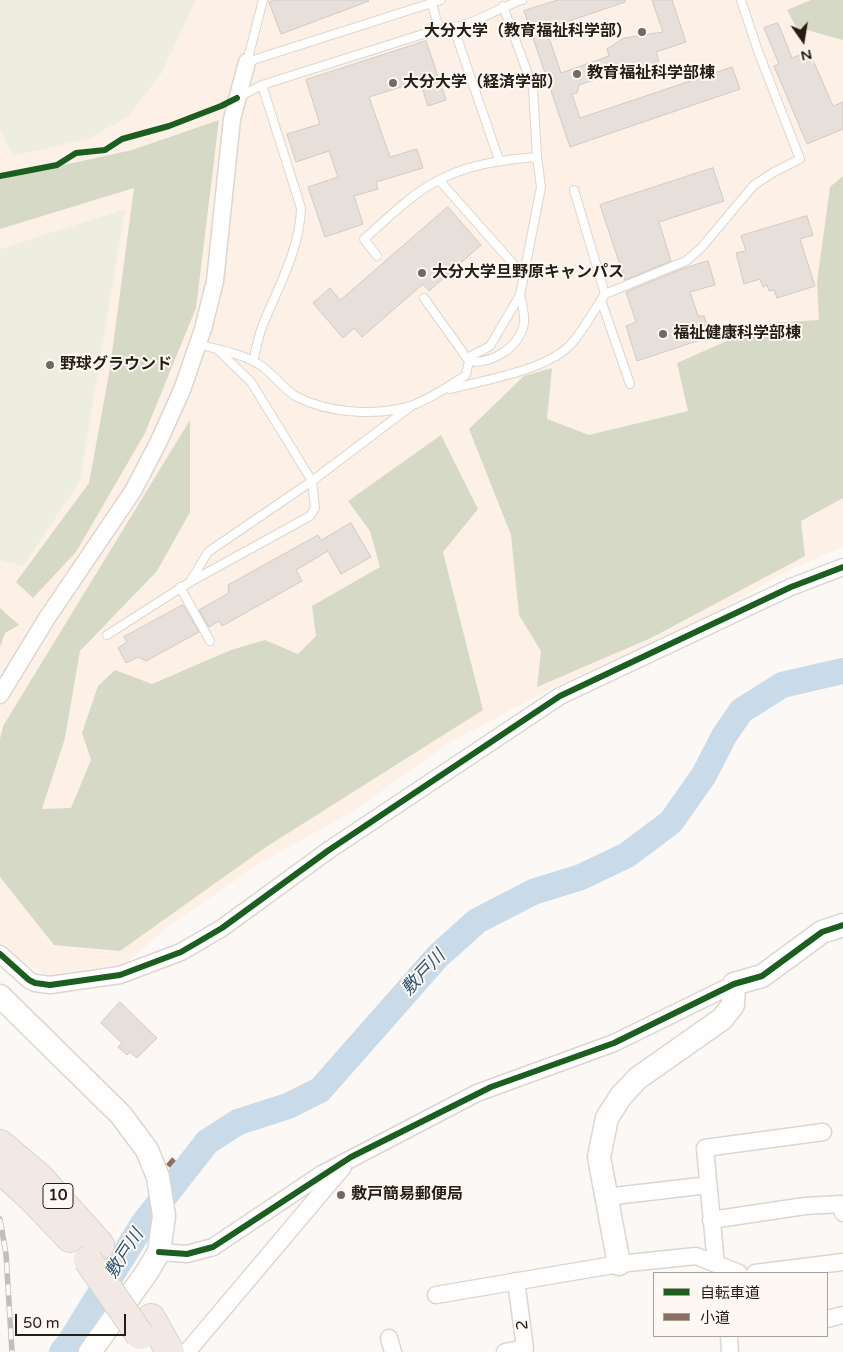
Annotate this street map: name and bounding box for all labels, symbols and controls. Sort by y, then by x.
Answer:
north arrow [778,15,828,65]
place label: 大分大学（教育福祉科学部） [424,22,632,42]
marker: 大分大学（教育福祉科学部） [636,26,648,38]
text: N [799,46,814,65]
place label: 教育福祉科学部棟 [587,64,715,84]
marker: 教育福祉科学部棟 [571,68,583,80]
place label: 大分大学（経済学部） [403,73,563,93]
marker: 大分大学（経済学部） [387,77,399,89]
place label: 大分大学旦野原キャンパス [432,263,624,283]
marker: 大分大学旦野原キャンパス [416,267,428,279]
place label: 福祉健康科学部棟 [673,324,801,344]
marker: 福祉健康科学部棟 [657,328,669,340]
place label: 野球グラウンド [60,355,172,375]
marker: 野球グラウンド [44,359,56,371]
water label: 敷戸川 [398,946,450,1000]
road number: 10 [43,1184,73,1208]
place label: 敷戸簡易郵便局 [351,1185,463,1205]
marker: 敷戸簡易郵便局 [335,1189,347,1201]
water label: 敷戸川 [101,1225,149,1283]
legend [653,1272,828,1337]
text: 自転車道 [700,1284,760,1302]
scale bar [18,1304,129,1336]
text: 小道 [700,1309,730,1327]
text: 50 m [23,1314,60,1332]
street label: 2 [513,1319,533,1331]

